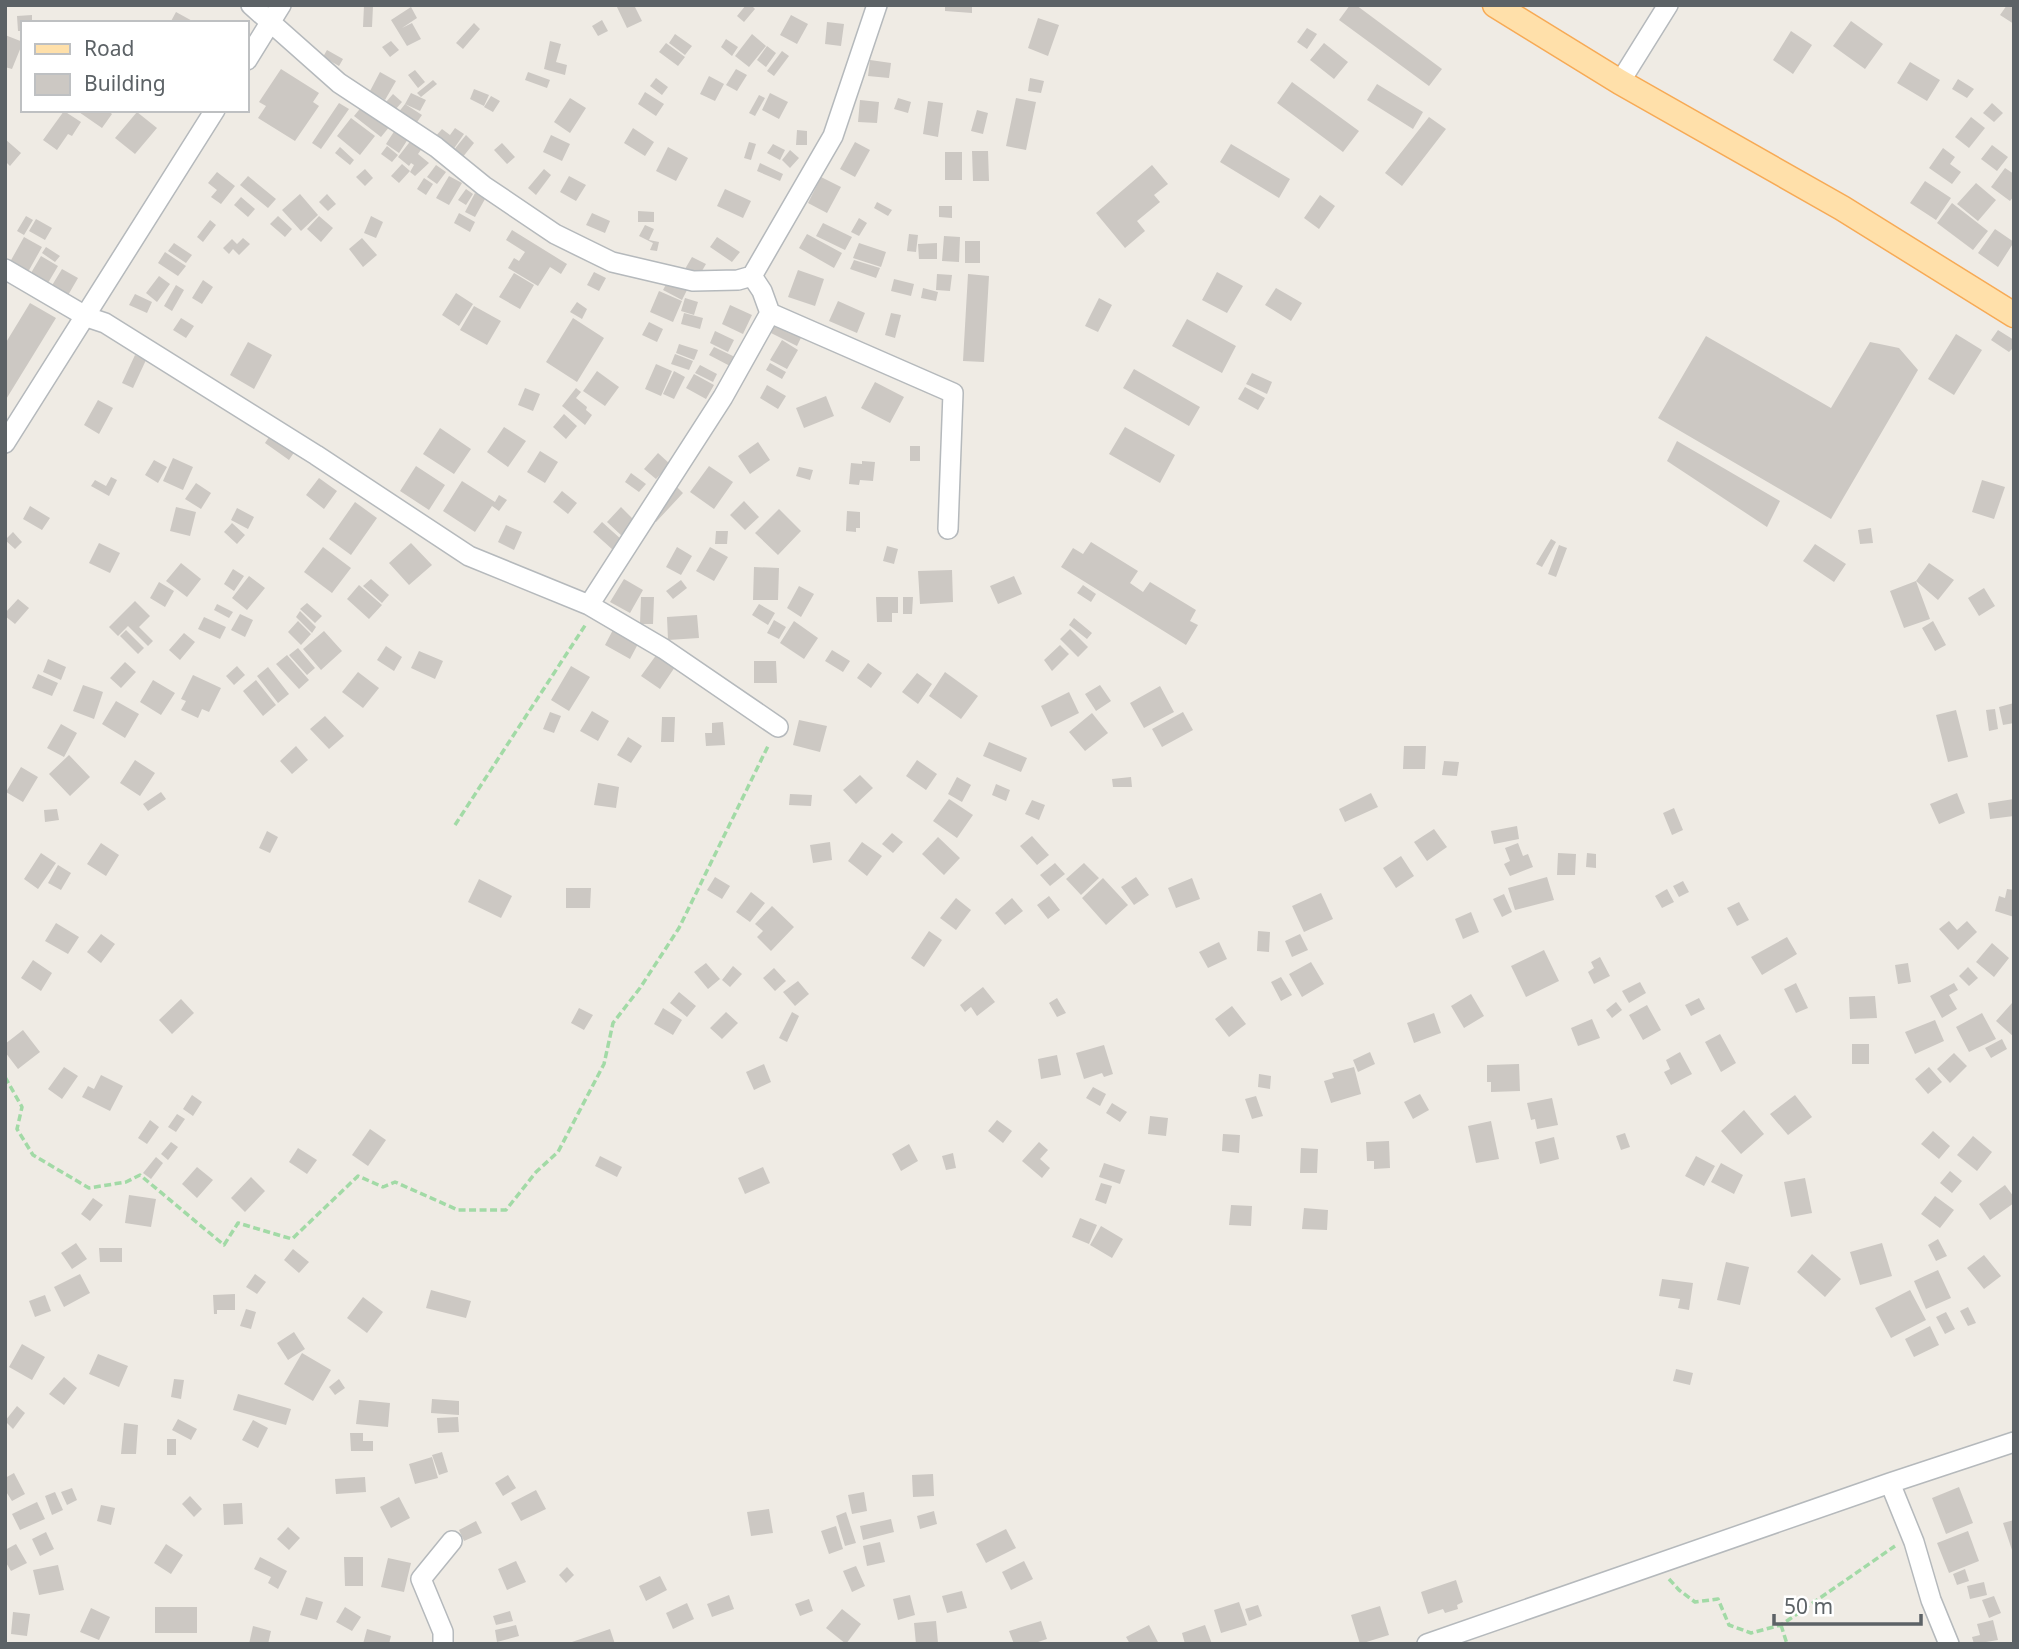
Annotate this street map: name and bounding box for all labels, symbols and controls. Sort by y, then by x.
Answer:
legend [21,21,248,112]
text: Road [84,34,134,62]
text: Building [84,69,166,97]
scale bar [1774,1582,1921,1626]
text: 50 m [1784,1592,1833,1620]

